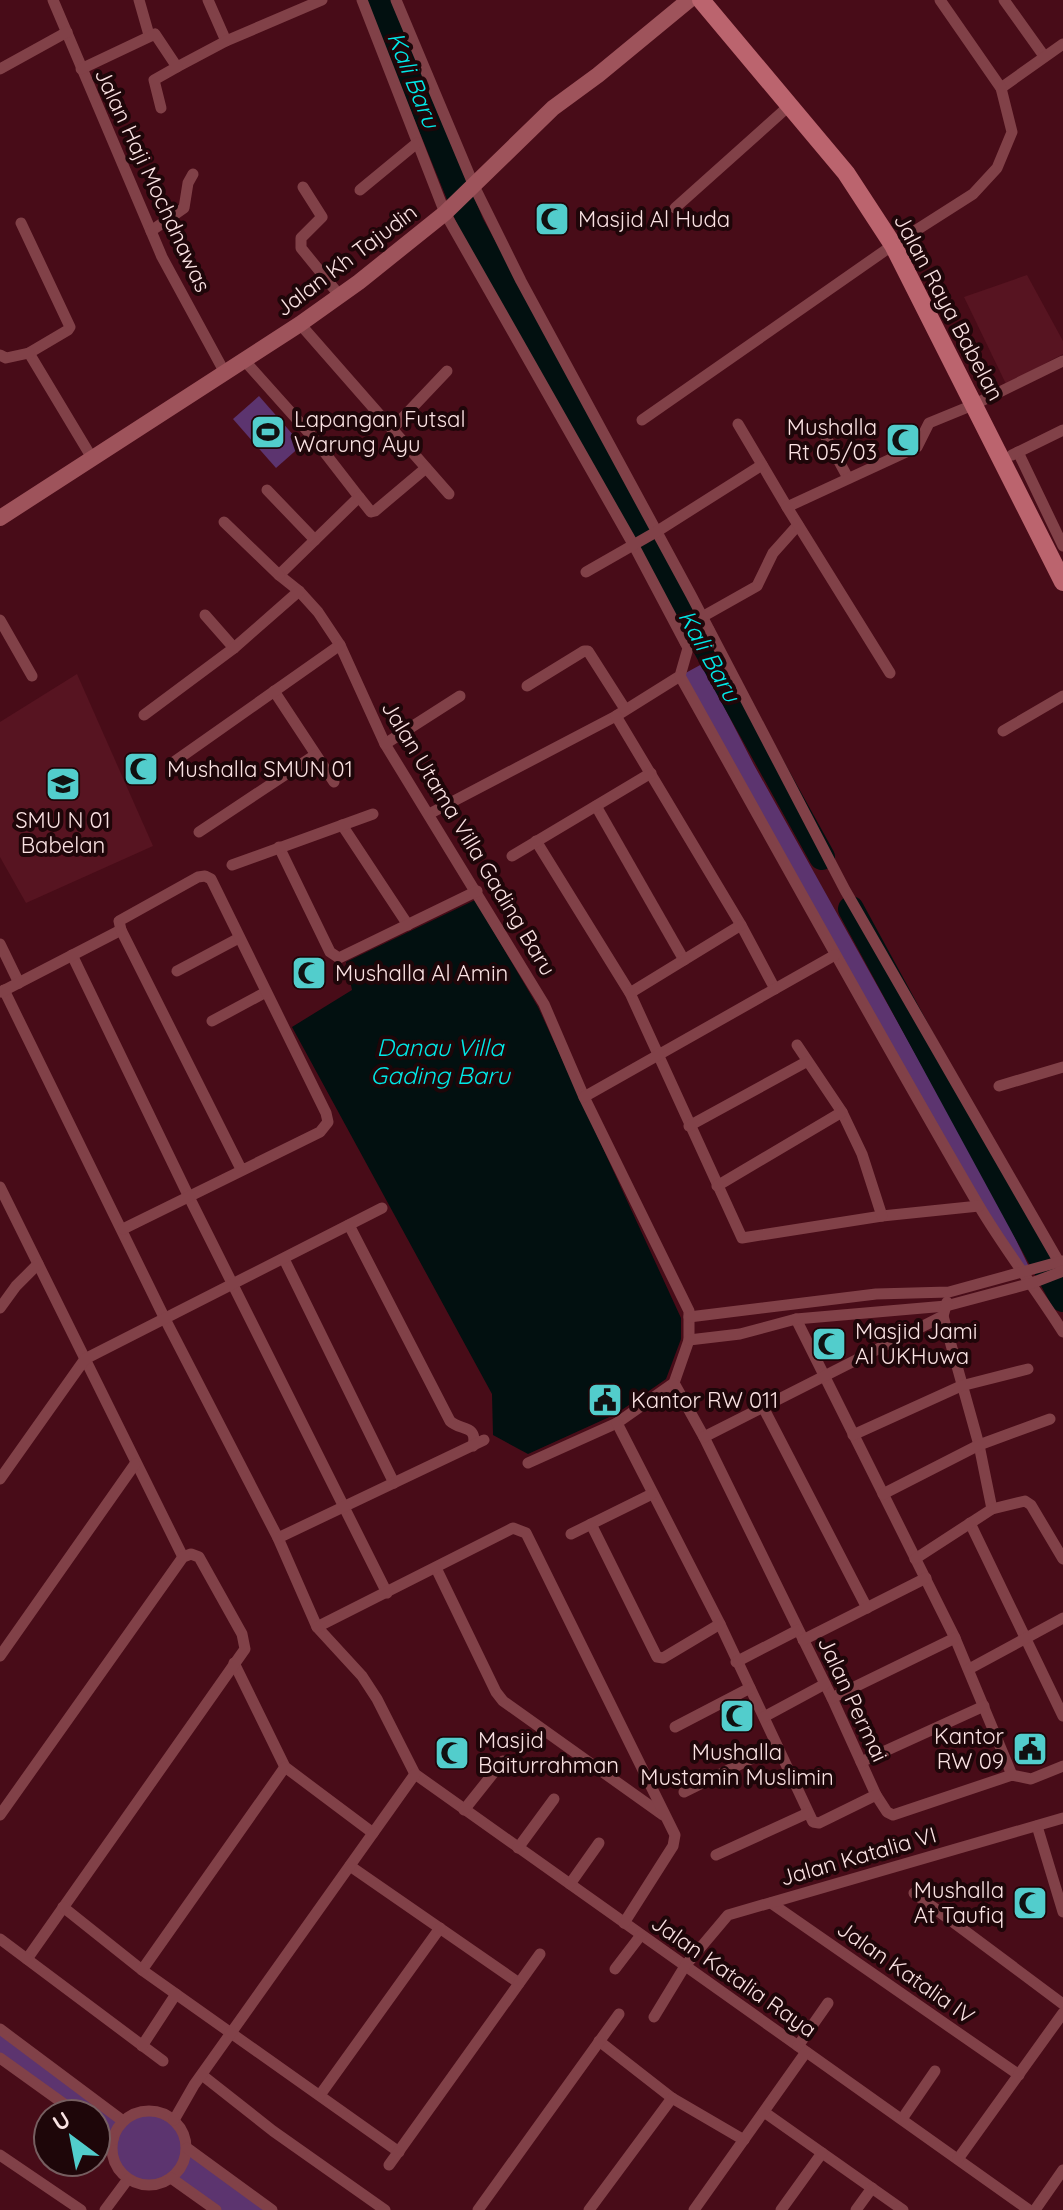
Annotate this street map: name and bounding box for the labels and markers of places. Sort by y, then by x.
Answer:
mosque icon: Masjid Al Huda [533,200,571,238]
place label: Masjid Al Huda [578,205,730,233]
place label: Lapangan Futsal Warung Ayu [294,405,466,458]
sports icon: Lapangan Futsal Warung Ayu [249,413,287,451]
place label: Mushalla Rt 05/03 [787,413,877,466]
mosque icon: Mushalla Rt 05/03 [884,421,922,459]
mosque icon: Mushalla SMUN 01 [122,750,160,788]
place label: Mushalla SMUN 01 [167,755,353,783]
school or university icon: SMU N 01 Babelan [44,765,82,803]
place label: SMU N 01 Babelan [15,806,111,859]
mosque icon: Mushalla Al Amin [290,954,328,992]
place label: Mushalla Al Amin [335,959,508,987]
place label: Masjid Jami Al UKHuwa [855,1317,978,1370]
mosque icon: Masjid Jami Al UKHuwa [810,1325,848,1363]
public building icon: Kantor RW 011 [586,1381,624,1419]
place label: Kantor RW 011 [631,1386,778,1414]
mosque icon: Mushalla Mustamin Muslimin [718,1697,756,1735]
place label: Kantor RW 09 [934,1722,1005,1775]
place label: Masjid Baiturrahman [478,1726,619,1779]
public building icon: Kantor RW 09 [1011,1730,1049,1768]
mosque icon: Masjid Baiturrahman [433,1734,471,1772]
place label: Mushalla Mustamin Muslimin [640,1738,834,1791]
place label: Mushalla At Taufiq [914,1876,1004,1929]
mosque icon: Mushalla At Taufiq [1011,1884,1049,1922]

